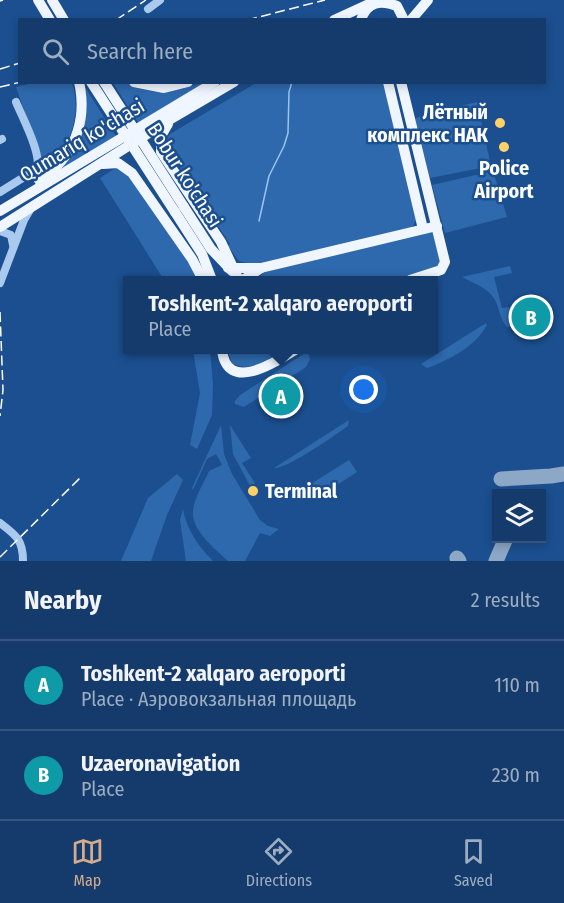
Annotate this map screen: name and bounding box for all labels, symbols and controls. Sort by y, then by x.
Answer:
search box [18,18,546,84]
icon: search [39,35,72,68]
text: Search here [87,38,193,65]
street label: Qumariq ko'chasi [15,93,149,187]
place label: Лётный комплекс НАК [367,100,489,147]
marker: Лётный комплекс НАК [493,116,507,130]
street label: Bobur ko'chasi [142,118,228,232]
marker: Police Airport [497,140,511,154]
place label: Police Airport [473,156,535,203]
popup [123,276,438,354]
text: Toshkent-2 xalqaro aeroporti [148,290,413,317]
pin: B [512,294,550,340]
text: Place [148,317,191,341]
pin: A [262,374,300,418]
your location [349,375,378,404]
place label: Terminal [265,479,338,503]
marker: Terminal [246,484,260,498]
map controls [492,489,546,543]
button: layers [492,489,546,543]
text: Nearby [24,585,101,616]
text: 2 results [471,588,540,612]
text: Toshkent-2 xalqaro aeroporti [81,660,346,687]
text: A [38,673,49,697]
text: 110 m [494,673,540,697]
text: Place · Аэровокзальная площадь [81,687,356,711]
text: Uzaeronavigation [81,750,240,777]
text: B [38,763,49,787]
text: 230 m [492,763,540,787]
text: Place [81,777,124,801]
tab: Map [71,835,104,890]
tab: Directions [246,835,312,890]
tab: Saved [454,835,493,890]

